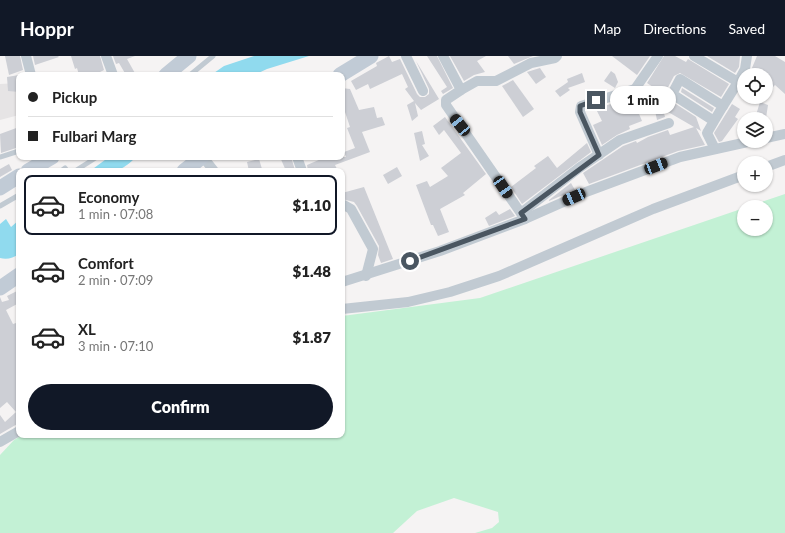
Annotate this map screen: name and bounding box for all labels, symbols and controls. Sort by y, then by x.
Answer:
text: Hoppr [20,17,74,40]
text: Map [594,20,621,37]
text: Directions [643,20,706,37]
text: Saved [728,20,765,37]
map controls [737,68,773,236]
button: locate [737,68,773,104]
callout: 1 min [610,86,676,114]
text: Pickup [52,88,97,106]
route end [587,91,605,109]
text: 1 min [627,92,659,108]
car [448,112,472,138]
button: layers [737,112,773,148]
text: Fulbari Marg [52,127,136,145]
car [643,156,669,176]
button: + [737,156,773,192]
car [491,174,515,200]
icon: car [30,187,66,223]
car [561,187,587,207]
text: Economy [78,188,139,206]
text: $1.10 [293,196,331,214]
button: − [737,200,773,236]
text: 1 min · 07:08 [78,206,153,222]
route start [401,252,419,270]
icon: car [30,253,66,289]
text: Comfort [78,254,134,272]
text: $1.48 [293,262,331,280]
text: 2 min · 07:09 [78,272,153,288]
icon: car [30,319,66,355]
text: XL [78,320,96,338]
text: $1.87 [293,328,331,346]
text: 3 min · 07:10 [78,338,153,354]
button: Confirm [28,384,333,430]

